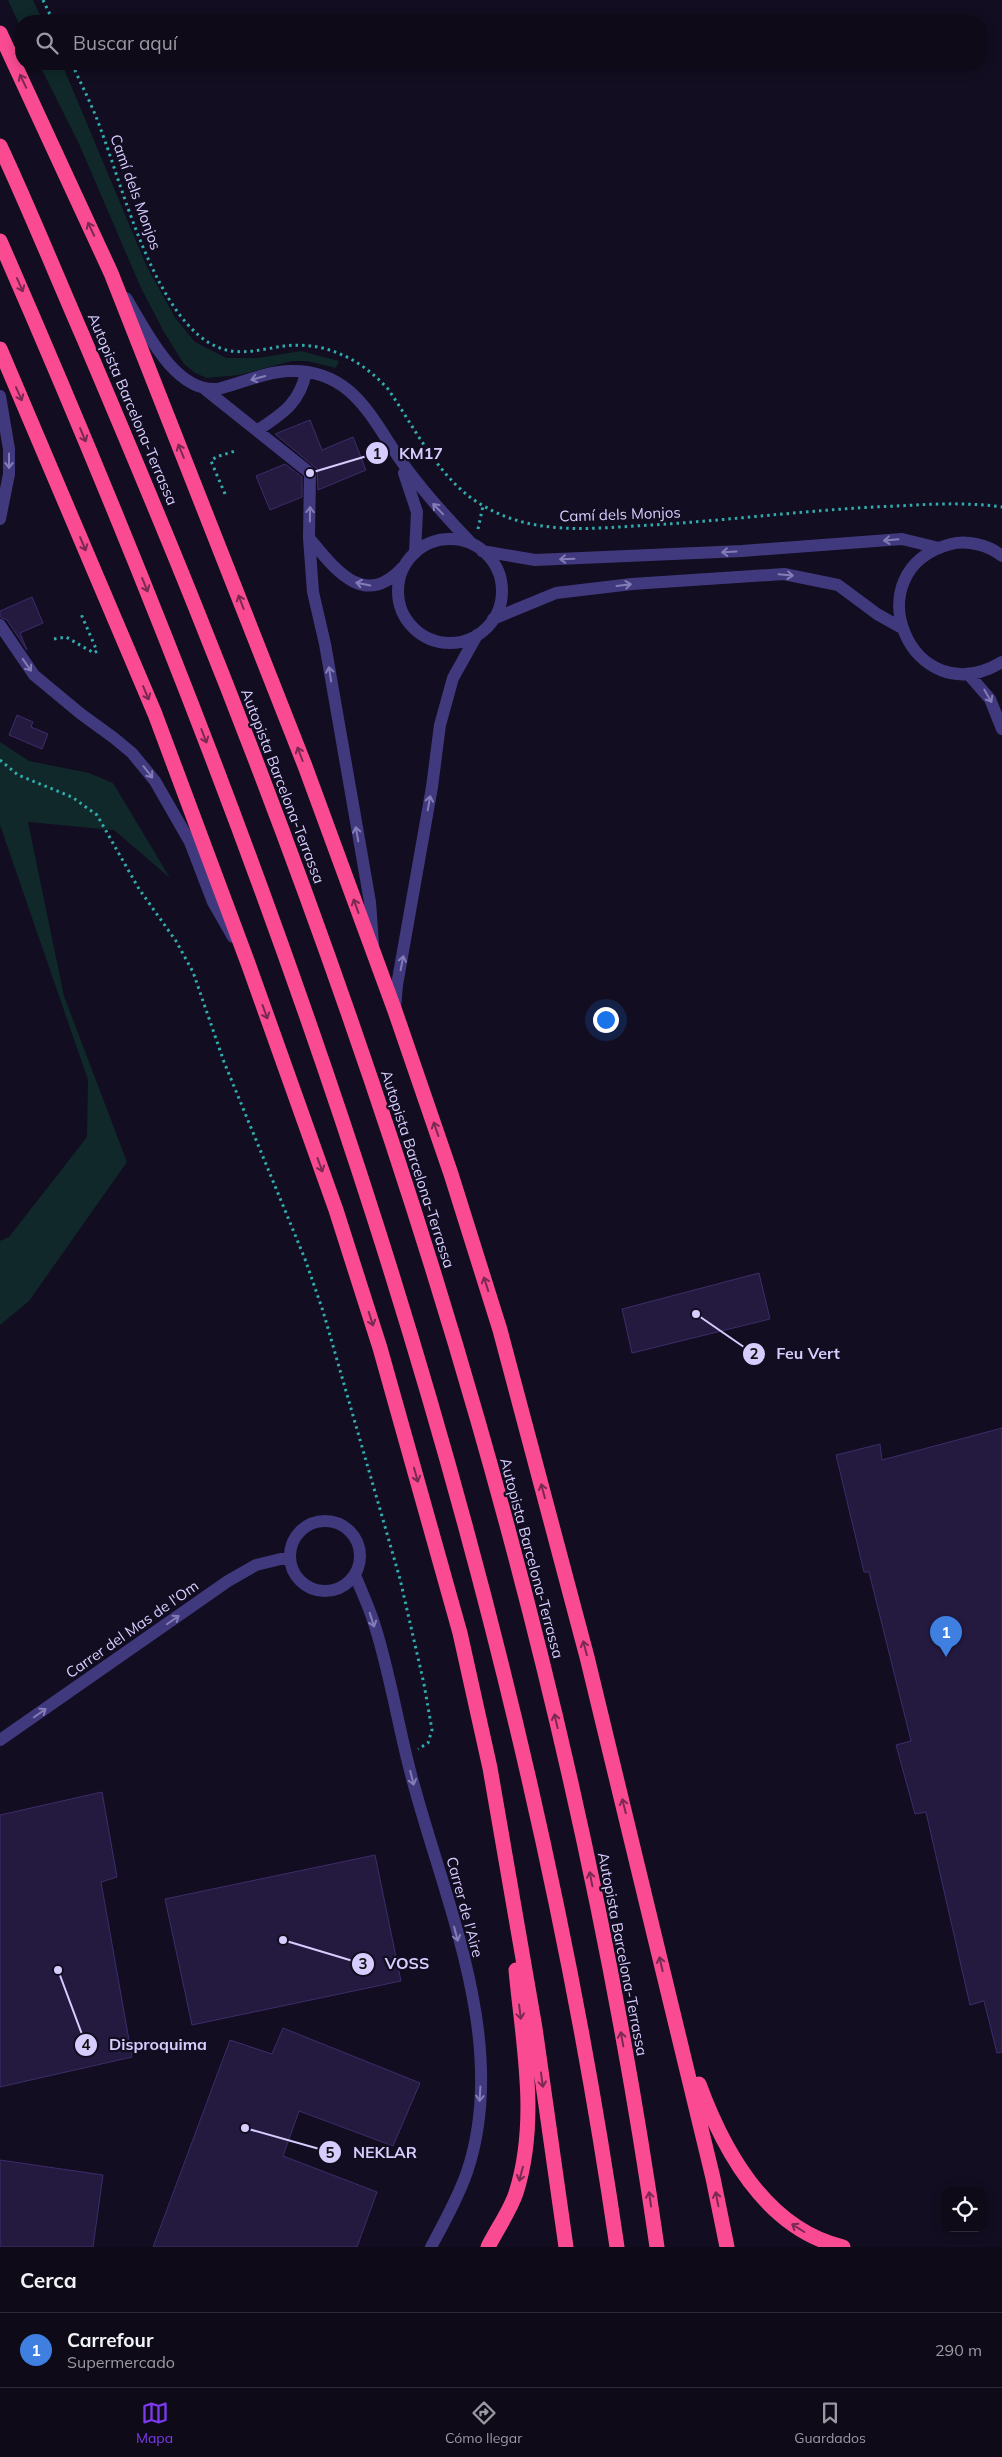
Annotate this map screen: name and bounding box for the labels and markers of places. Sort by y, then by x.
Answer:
callout: KM17 [364,438,453,469]
callout: Feu Vert [741,1338,850,1369]
pin: 1 [930,1616,962,1657]
callout: VOSS [350,1948,440,1979]
callout: Disproquima [74,2029,217,2060]
callout: NEKLAR [318,2137,427,2168]

